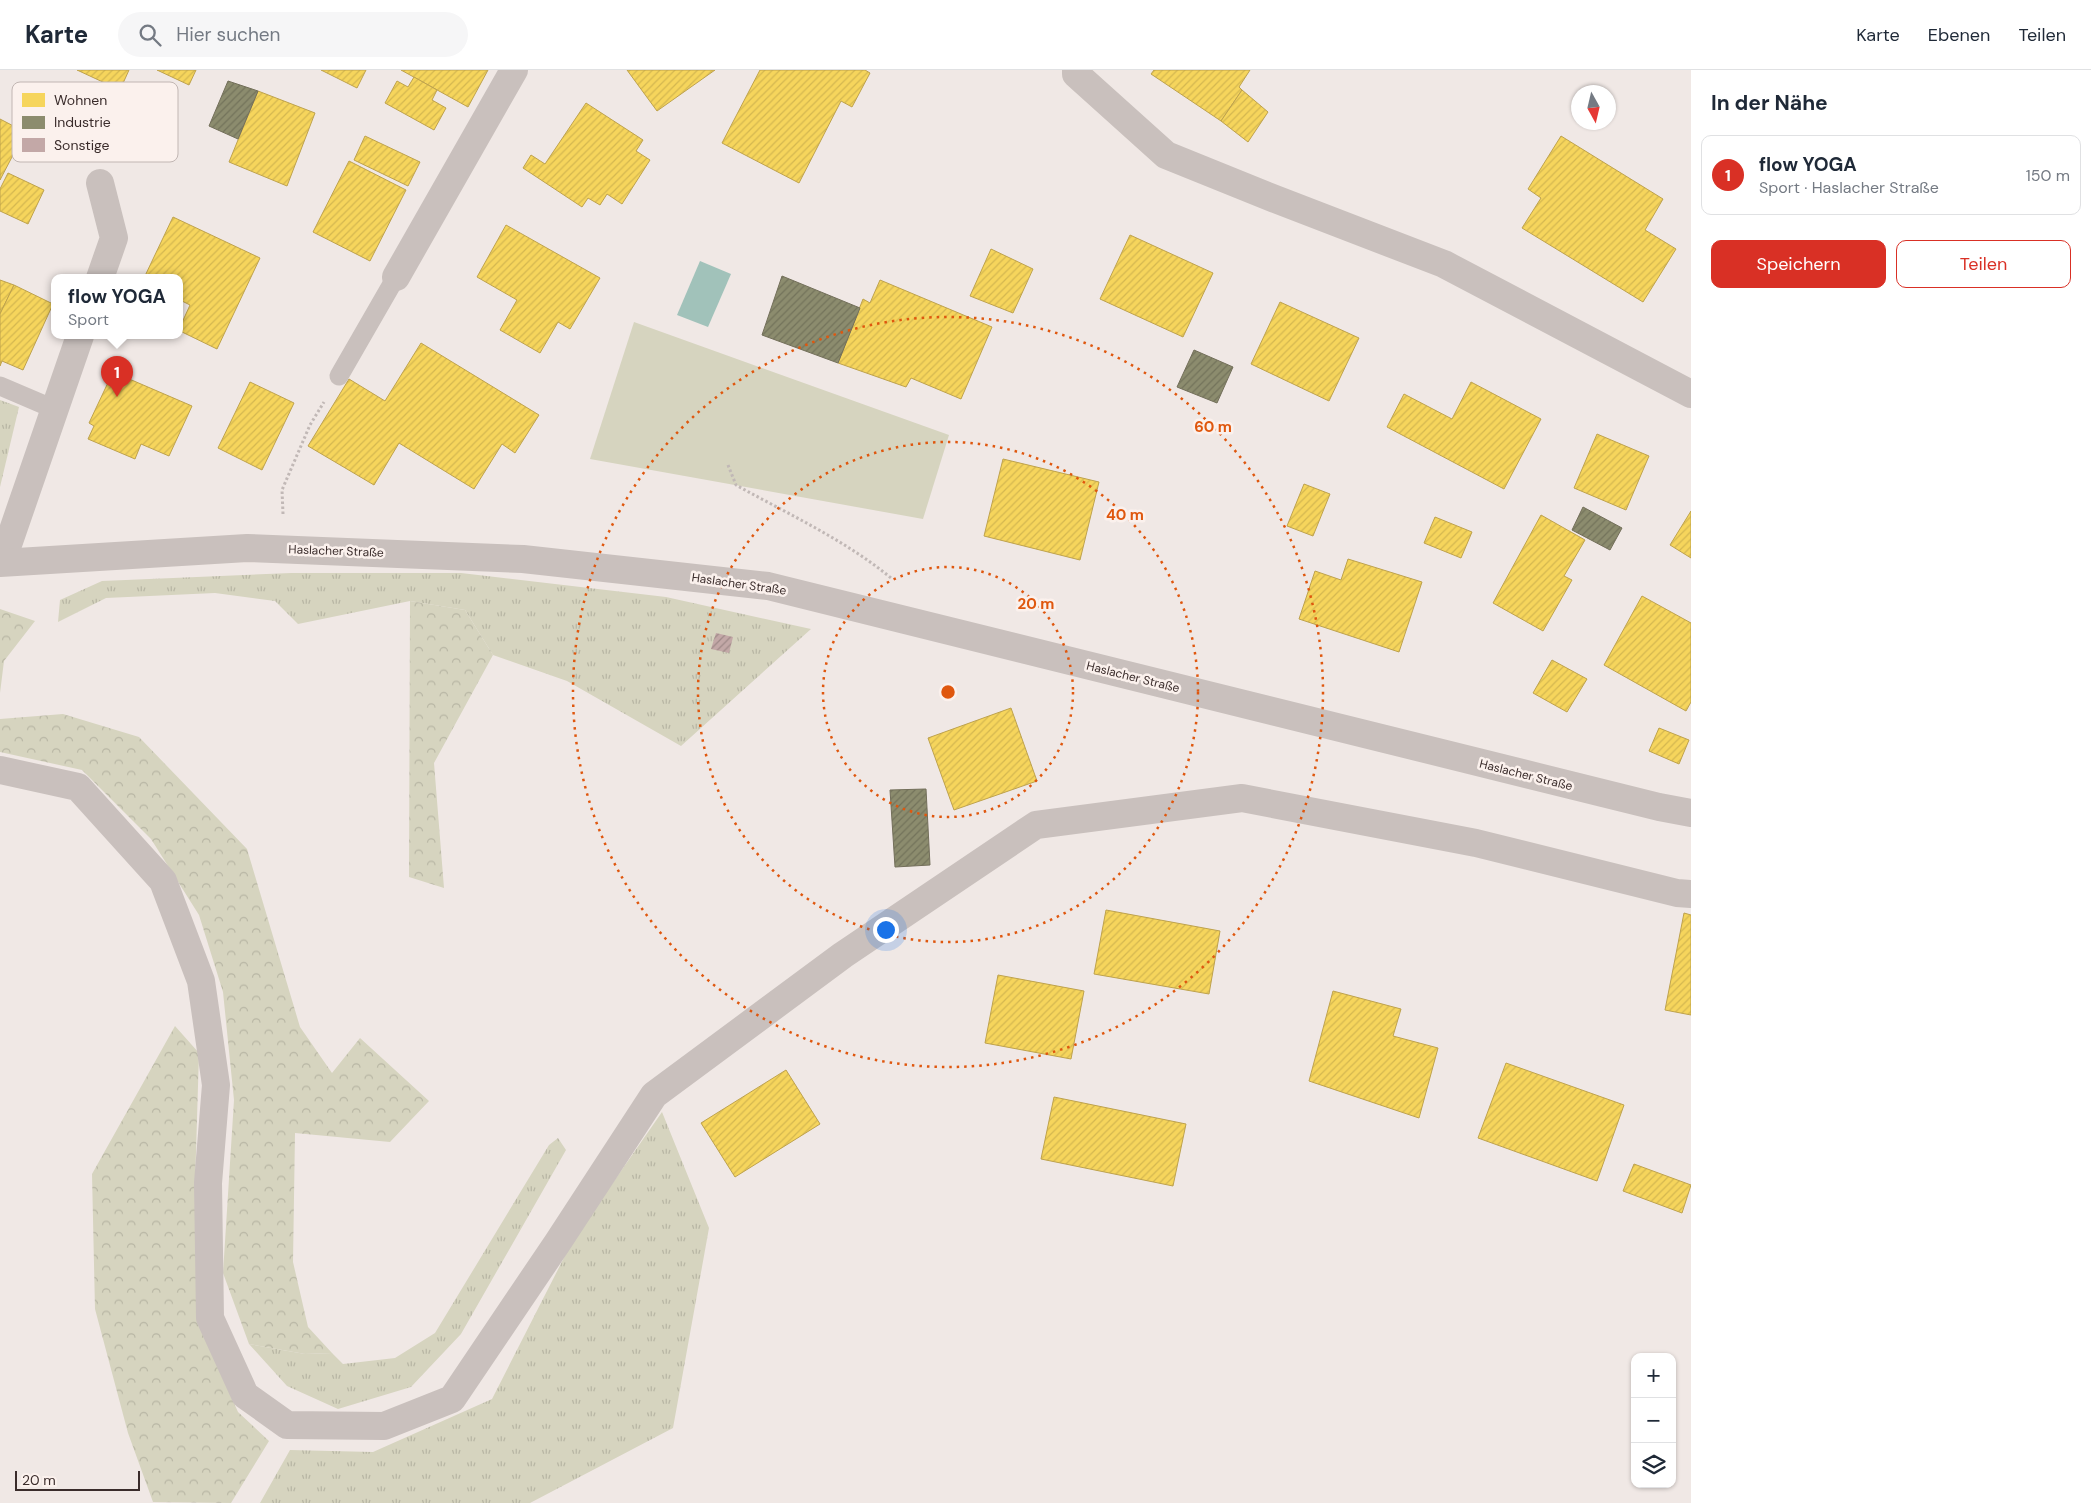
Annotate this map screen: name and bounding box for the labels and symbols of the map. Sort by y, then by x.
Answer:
legend [12,82,178,162]
north arrow [1571,85,1616,130]
text: Wohnen [54,91,107,109]
text: Industrie [54,113,111,131]
text: Sonstige [54,136,110,154]
pin: 1 [101,356,133,397]
text: 60 m [1194,417,1232,437]
text: 40 m [1106,505,1144,525]
street label: Haslacher Straße [288,541,384,561]
street label: Haslacher Straße [691,569,788,599]
text: 20 m [1018,594,1054,614]
street label: Haslacher Straße [1085,658,1181,696]
centre of rings [939,683,957,701]
street label: Haslacher Straße [1478,756,1574,794]
your location [873,917,899,943]
scale bar [15,1468,140,1491]

